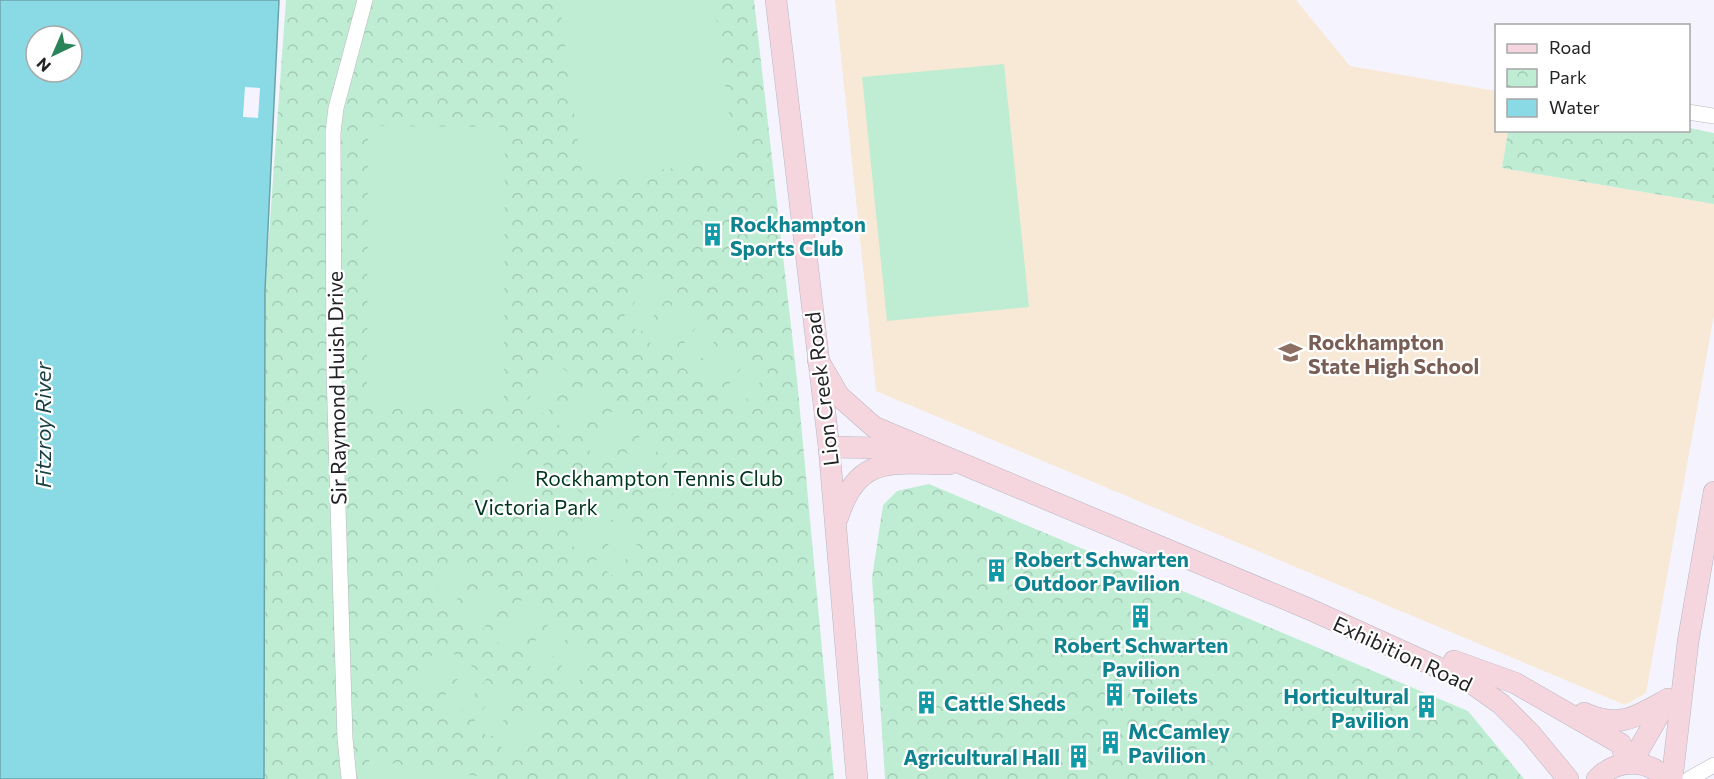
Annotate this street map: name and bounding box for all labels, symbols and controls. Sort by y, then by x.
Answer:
north arrow [24,24,84,84]
legend [1495,24,1690,132]
text: Road [1549,36,1591,58]
text: N [32,54,54,76]
text: Park [1549,66,1587,88]
text: Water [1549,96,1600,118]
place label: Rockhampton Sports Club [730,211,866,260]
building icon: Rockhampton Sports Club [699,222,725,248]
street label: Sir Raymond Huish Drive [321,271,351,505]
street label: Lion Creek Road [799,311,843,467]
place label: Rockhampton State High School [1308,329,1479,378]
school or university icon: Rockhampton State High School [1277,340,1303,366]
water label: Fitzroy River [29,361,56,488]
park label: Rockhampton Tennis Club [535,465,783,490]
park label: Victoria Park [474,494,598,519]
place label: Robert Schwarten Outdoor Pavilion [1014,546,1189,595]
building icon: Robert Schwarten Outdoor Pavilion [983,557,1009,583]
building icon: Robert Schwarten Pavilion [1128,603,1154,629]
street label: Exhibition Road [1329,610,1477,696]
place label: Robert Schwarten Pavilion [1054,632,1228,681]
building icon: Toilets [1101,682,1127,708]
place label: Toilets [1132,683,1198,708]
place label: Horticultural Pavilion [1283,683,1409,732]
building icon: Cattle Sheds [913,689,939,715]
place label: Cattle Sheds [944,690,1066,715]
building icon: Horticultural Pavilion [1414,694,1440,720]
place label: McCamley Pavilion [1128,718,1230,767]
building icon: McCamley Pavilion [1097,729,1123,755]
building icon: Agricultural Hall [1065,743,1091,769]
place label: Agricultural Hall [903,744,1060,769]

